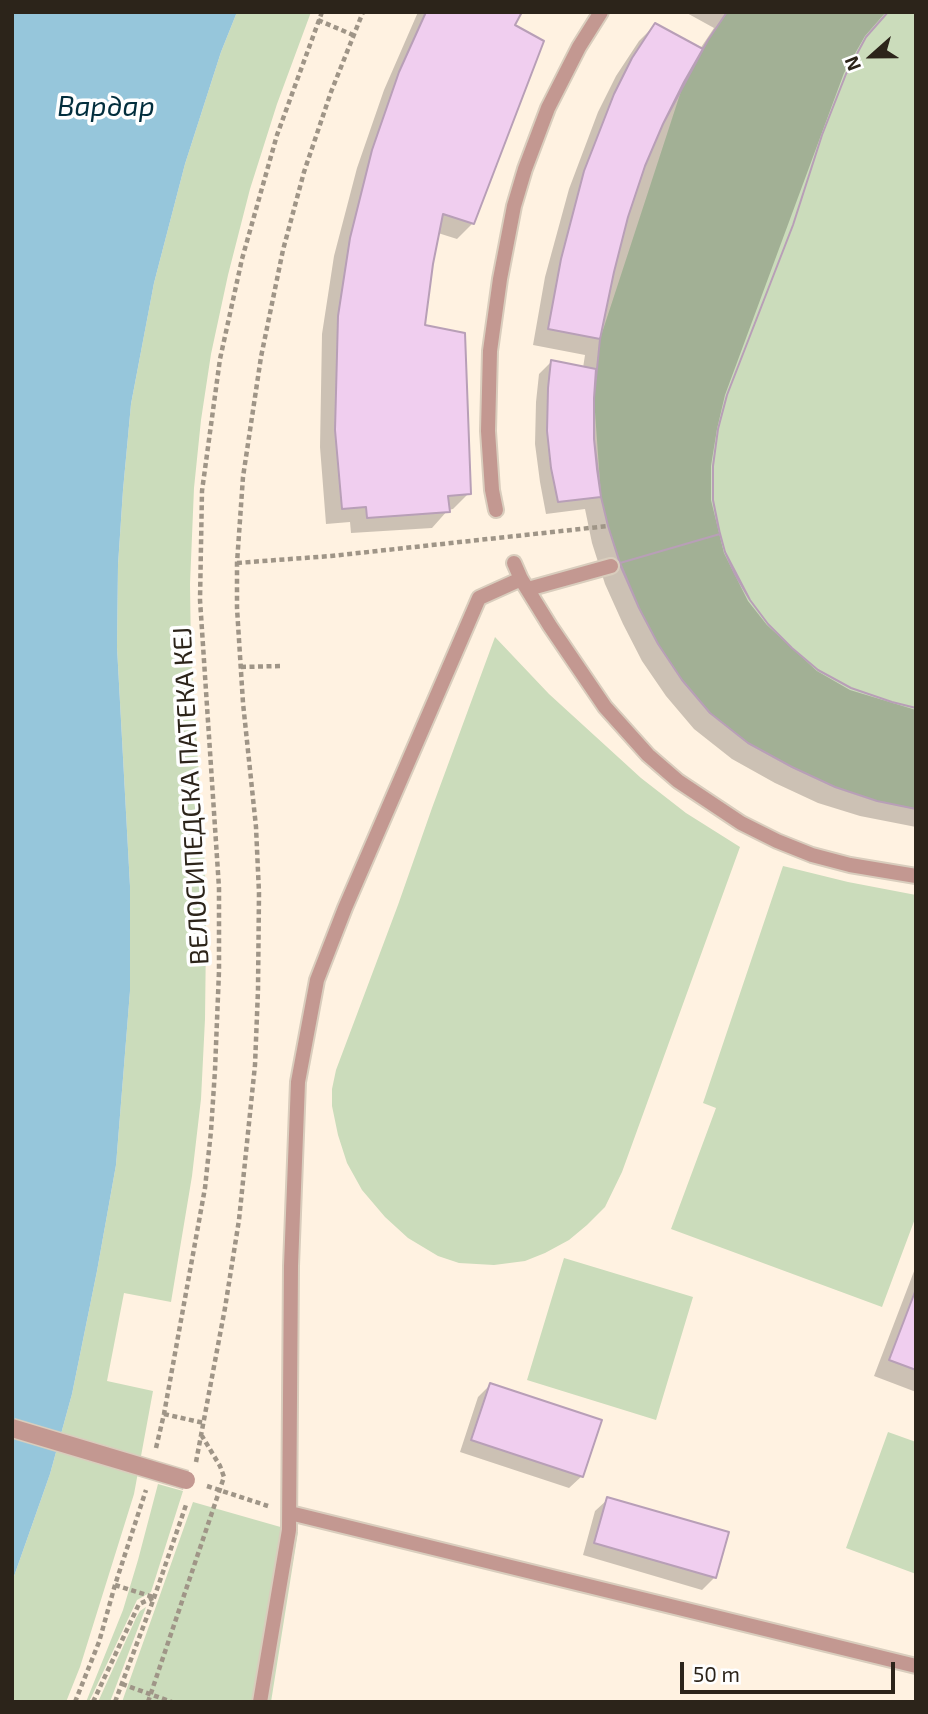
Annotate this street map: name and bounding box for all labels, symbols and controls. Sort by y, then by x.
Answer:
north arrow [837,21,907,91]
text: N [839,53,865,74]
water label: Вардар [57,90,155,124]
street label: ВЕЛОСИПЕДСКА ПАТЕКА КЕЈ [167,626,215,966]
scale bar [683,1648,898,1692]
text: 50 m [693,1661,740,1686]

